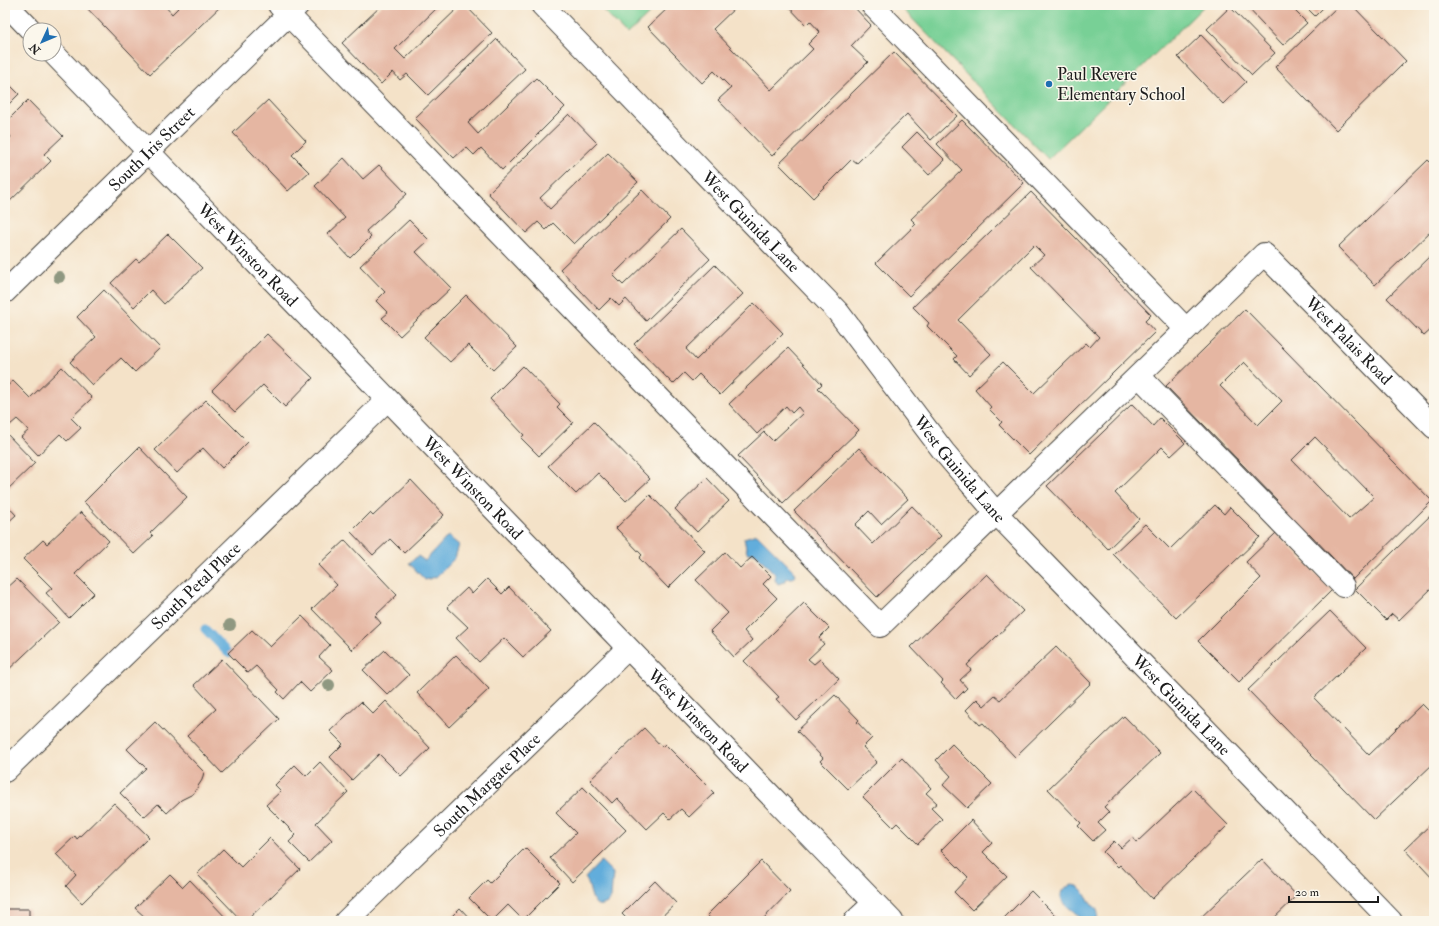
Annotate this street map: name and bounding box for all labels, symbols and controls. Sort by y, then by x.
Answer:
north arrow [22,22,62,62]
text: N [26,40,44,57]
place label: Paul Revere Elementary School [1057,64,1186,106]
marker: Paul Revere Elementary School [1044,79,1054,89]
street label: South Iris Street [104,102,200,196]
street label: West Guinida Lane [696,166,804,277]
street label: West Winston Road [192,198,303,312]
street label: West Palais Road [1300,292,1397,390]
street label: West Guinida Lane [908,411,1010,527]
street label: West Winston Road [417,431,528,544]
street label: South Petal Place [147,538,245,634]
street label: West Guinida Lane [1127,649,1235,760]
street label: West Winston Road [642,664,753,777]
street label: South Margate Place [429,728,545,842]
scale bar [1289,878,1378,904]
text: 20 m [1295,885,1320,900]

